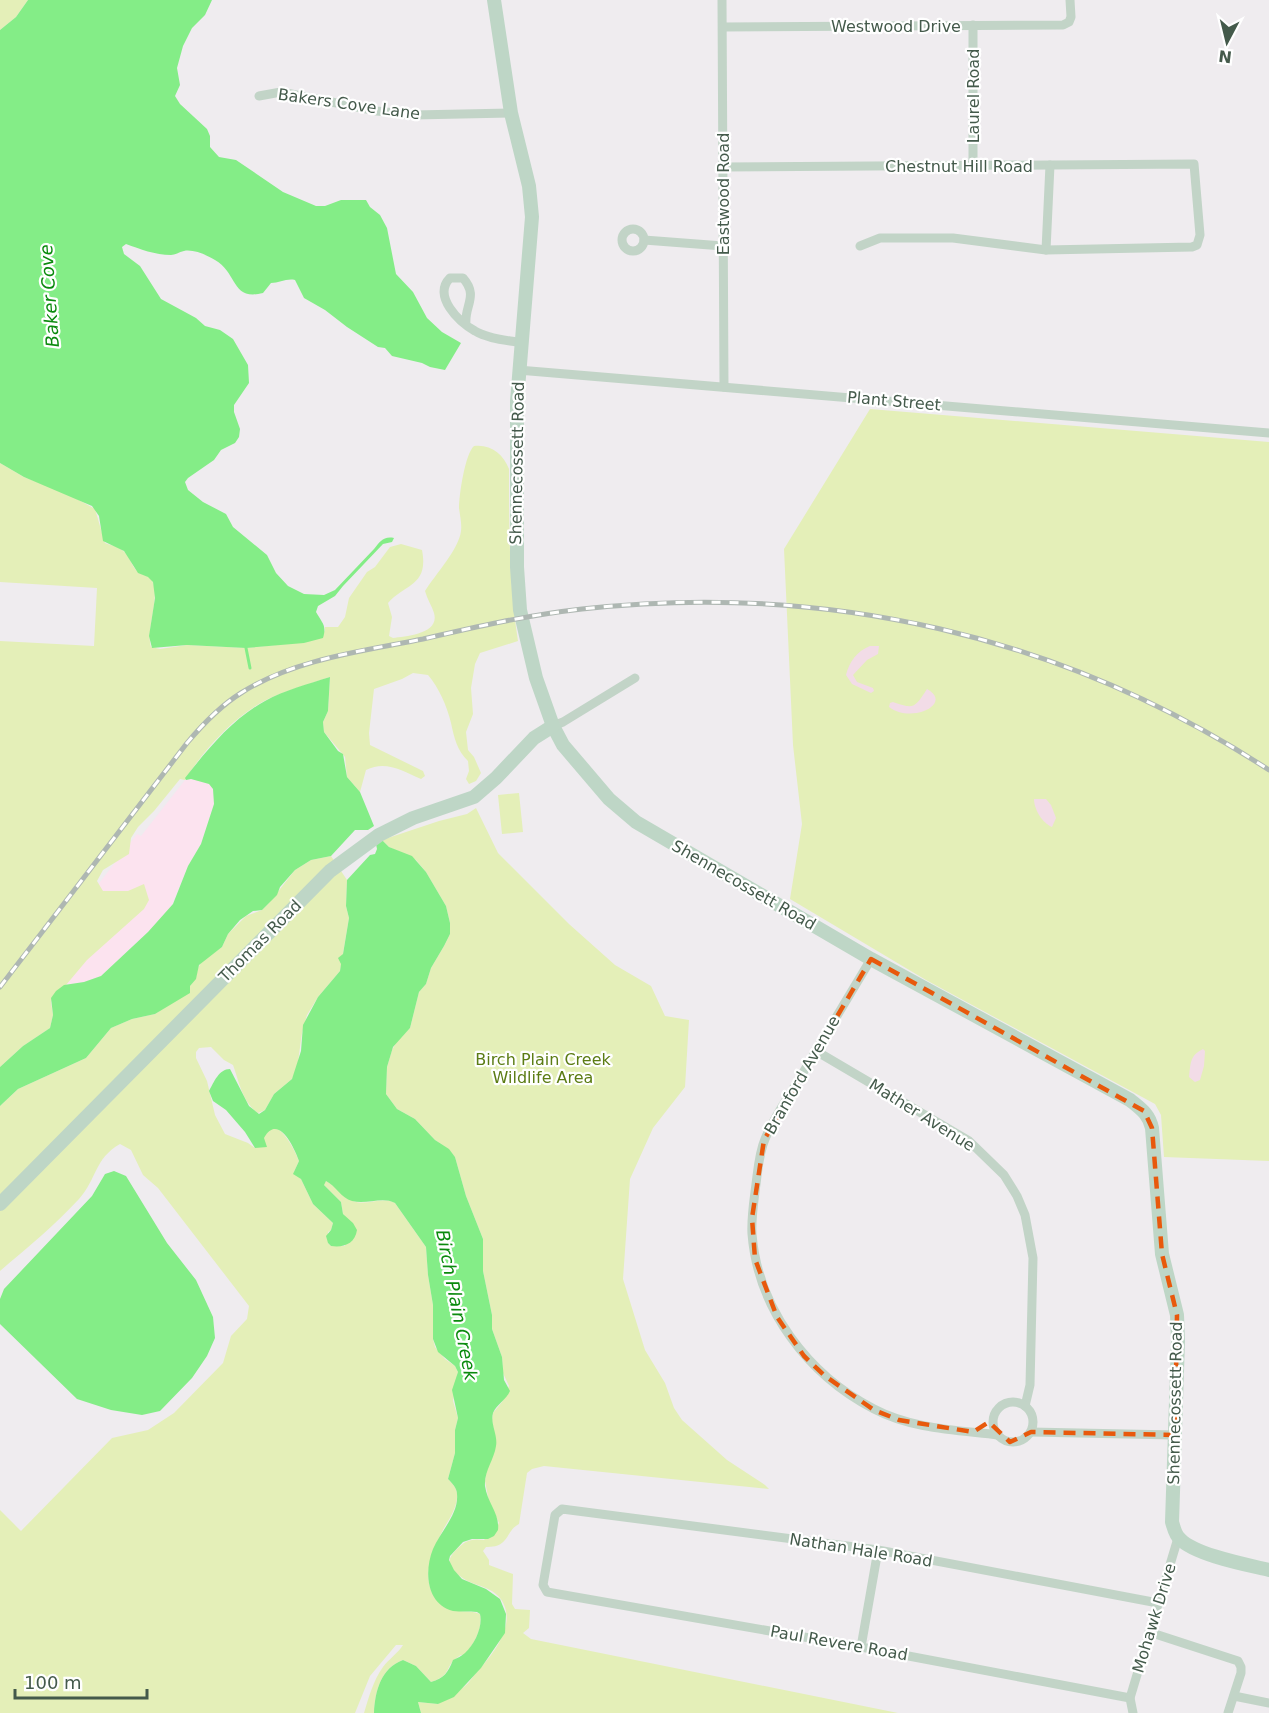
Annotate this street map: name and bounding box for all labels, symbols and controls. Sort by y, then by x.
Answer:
north arrow [1197,12,1257,72]
street label: Westwood Drive [831,17,961,36]
text: N [1217,46,1233,67]
street label: Laurel Road [964,49,983,143]
street label: Bakers Cove Lane [277,85,421,123]
street label: Eastwood Road [714,133,733,255]
street label: Chestnut Hill Road [885,157,1033,176]
water label: Baker Cove [35,244,63,348]
street label: Shennecossett Road [506,381,528,545]
street label: Plant Street [846,387,942,415]
street label: Shennecossett Road [669,836,819,934]
street label: Thomas Road [214,896,305,987]
street label: Branford Avenue [760,1012,844,1138]
park label: Birch Plain Creek Wildlife Area [475,1050,612,1087]
street label: Mather Avenue [866,1075,978,1155]
water label: Birch Plain Creek [432,1228,482,1384]
street label: Shennecossett Road [1164,1321,1186,1485]
street label: Nathan Hale Road [788,1529,934,1571]
street label: Mohawk Drive [1128,1561,1180,1675]
street label: Paul Revere Road [769,1622,909,1664]
scale bar [15,1662,147,1700]
text: 100 m [24,1672,82,1693]

